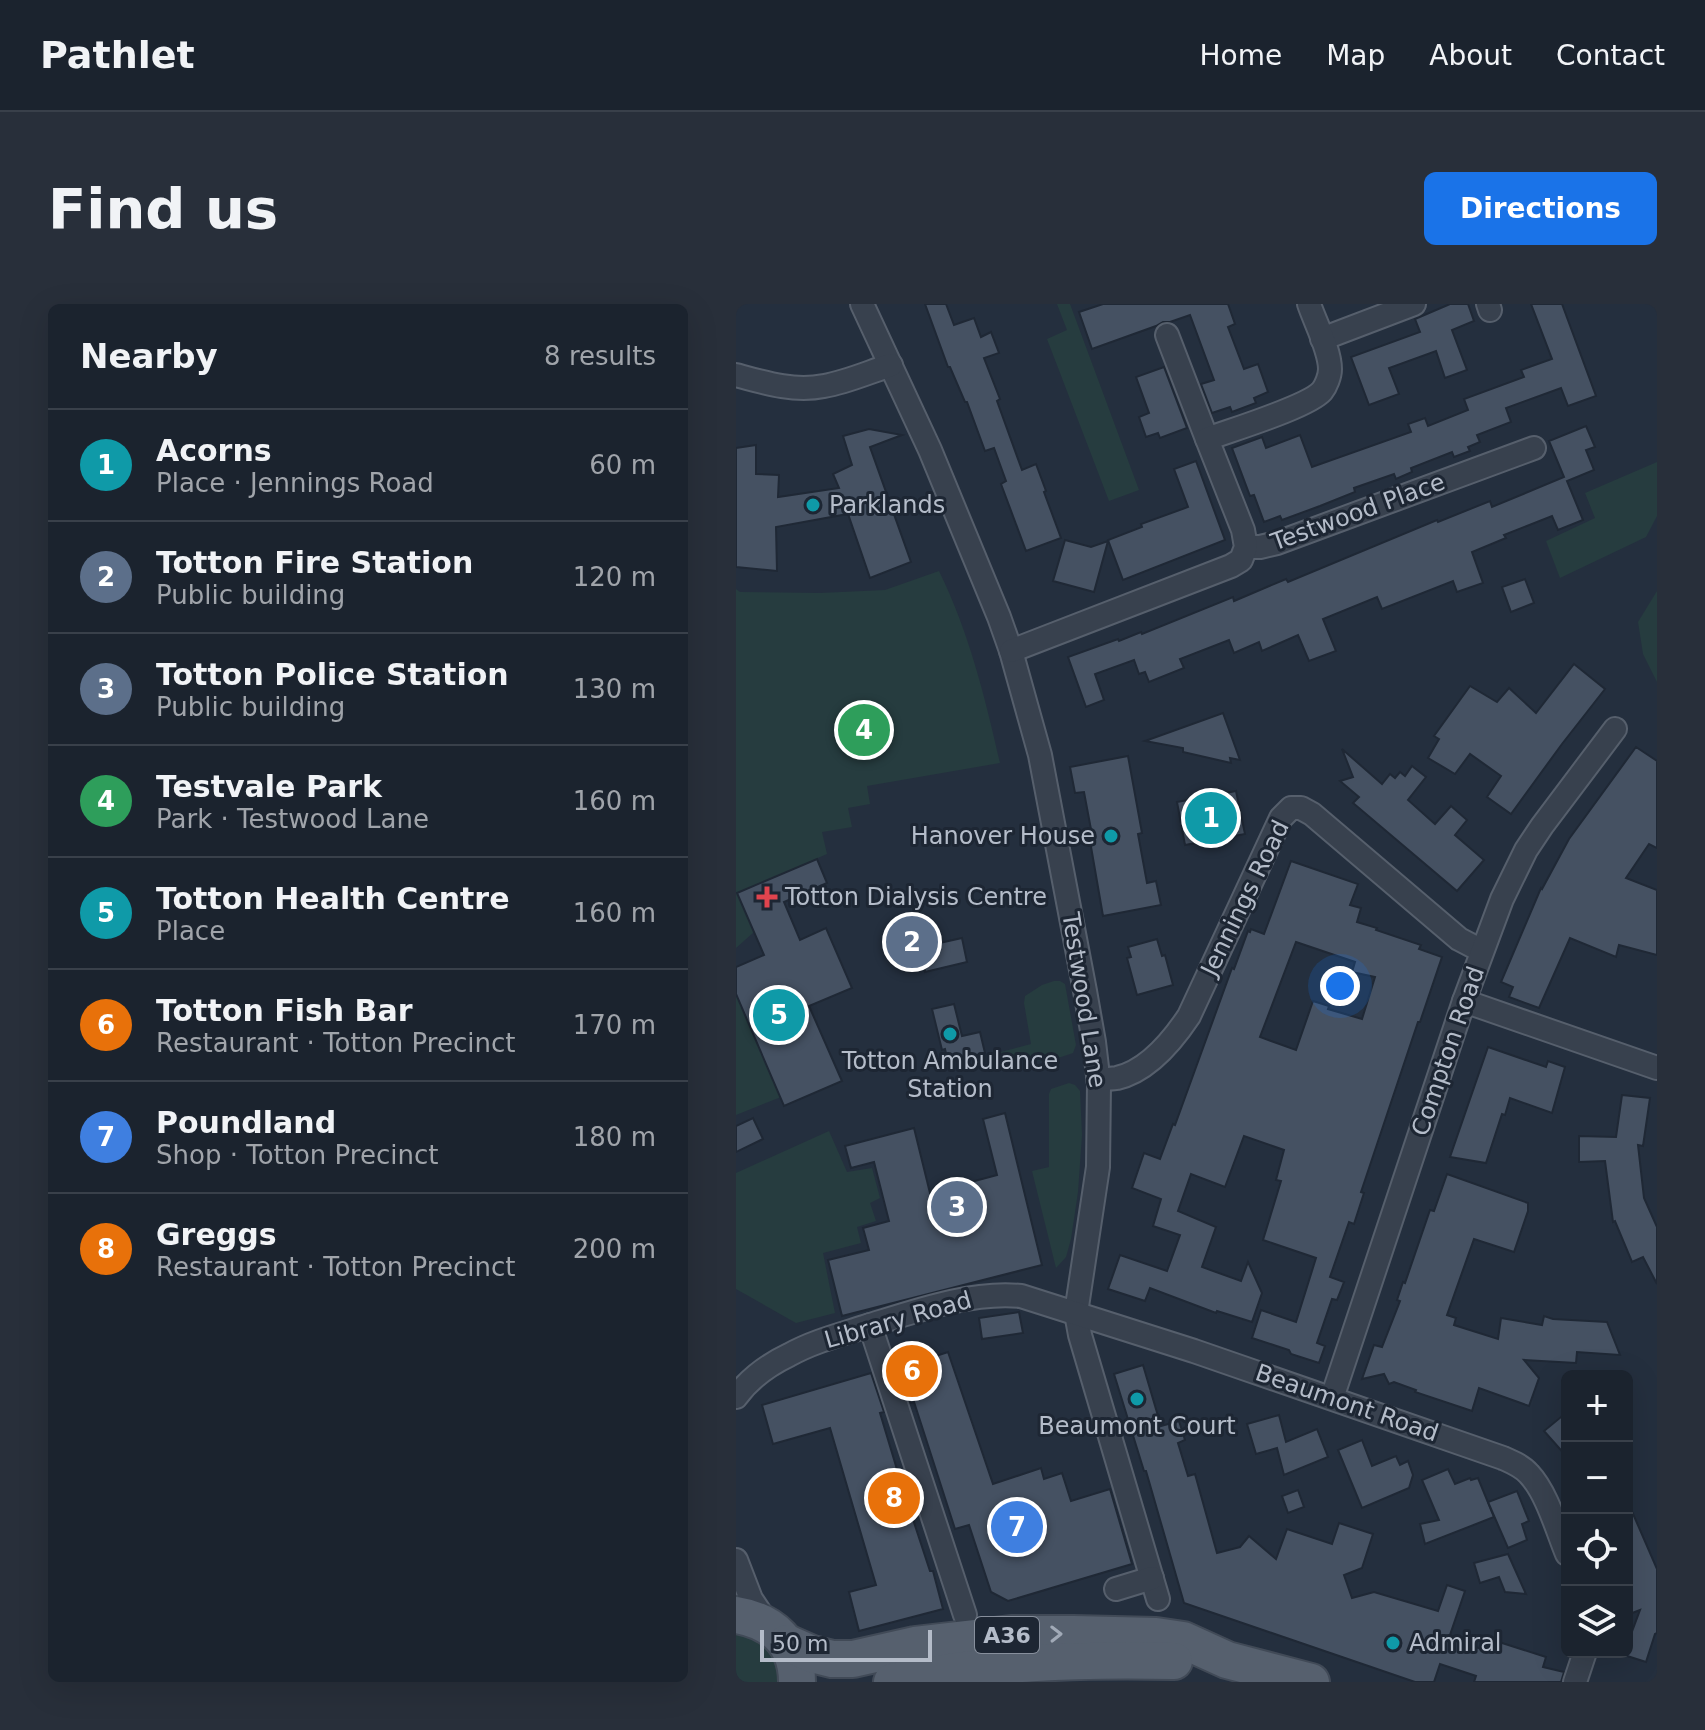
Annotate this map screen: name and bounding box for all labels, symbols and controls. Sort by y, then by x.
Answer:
text: Pathlet [40,33,195,77]
text: Home [1199,39,1282,72]
text: Map [1326,39,1385,72]
text: About [1429,39,1512,72]
text: Contact [1556,39,1665,72]
button: Directions [1424,172,1657,245]
text: Find us [48,176,278,241]
text: Nearby [80,336,218,376]
text: 8 results [544,341,656,371]
text: Acorns [156,433,272,468]
text: 1 [97,450,115,480]
text: 60 m [589,450,656,480]
text: Place · Jennings Road [156,468,434,498]
street label: Testwood Place [1266,468,1449,557]
place label: Parklands [829,491,945,519]
marker: Parklands [804,496,822,514]
text: Totton Fire Station [156,545,473,580]
text: 2 [97,562,115,592]
text: 120 m [573,562,656,592]
text: Public building [156,580,345,610]
text: Totton Police Station [156,657,509,692]
text: 3 [97,674,115,704]
text: 130 m [573,674,656,704]
text: Public building [156,692,345,722]
pin: 4 [838,700,890,760]
text: Testvale Park [156,769,382,804]
text: 4 [97,786,115,816]
text: 160 m [573,786,656,816]
pin: 1 [1185,788,1237,848]
text: Park · Testwood Lane [156,804,429,834]
street label: Jennings Road [1194,816,1295,982]
place label: Hanover House [911,822,1095,850]
marker: Hanover House [1102,827,1120,845]
text: Totton Health Centre [156,881,510,916]
place label: Totton Dialysis Centre [784,883,1047,911]
marker: Totton Dialysis Centre [756,886,778,908]
text: 5 [97,898,115,928]
text: 160 m [573,898,656,928]
street label: Testwood Lane [1056,909,1112,1090]
pin: 2 [886,912,938,972]
text: Place [156,916,225,946]
street label: Compton Road [1406,963,1490,1139]
your location [1320,966,1360,1006]
pin: 5 [753,985,805,1045]
text: Totton Fish Bar [156,993,413,1028]
text: 6 [97,1010,115,1040]
text: 170 m [573,1010,656,1040]
marker: Totton Ambulance Station [941,1025,959,1043]
text: Restaurant · Totton Precinct [156,1028,515,1058]
place label: Totton Ambulance Station [841,1047,1058,1103]
text: Poundland [156,1105,336,1140]
text: 7 [97,1122,115,1152]
text: 180 m [573,1122,656,1152]
text: Shop · Totton Precinct [156,1140,438,1170]
pin: 3 [931,1177,983,1237]
text: Greggs [156,1217,277,1252]
text: 8 [97,1234,115,1264]
text: 200 m [573,1234,656,1264]
text: Restaurant · Totton Precinct [156,1252,515,1282]
street label: Library Road [821,1286,975,1354]
pin: 6 [886,1341,938,1401]
street label: Beaumont Road [1252,1359,1442,1447]
map controls [1561,1370,1633,1658]
button: + [1561,1370,1633,1442]
marker: Beaumont Court [1128,1390,1146,1408]
place label: Beaumont Court [1038,1412,1236,1440]
button: − [1561,1442,1633,1514]
pin: 8 [868,1468,920,1528]
pin: 7 [991,1497,1043,1557]
button: locate [1561,1514,1633,1586]
button: layers [1561,1586,1633,1658]
road number: A36 [975,1617,1039,1653]
one-way arrow [1050,1625,1063,1643]
scale bar [760,1626,932,1662]
place label: Admiral [1409,1629,1502,1657]
text: 50 m [772,1631,828,1656]
marker: Admiral [1384,1634,1402,1652]

